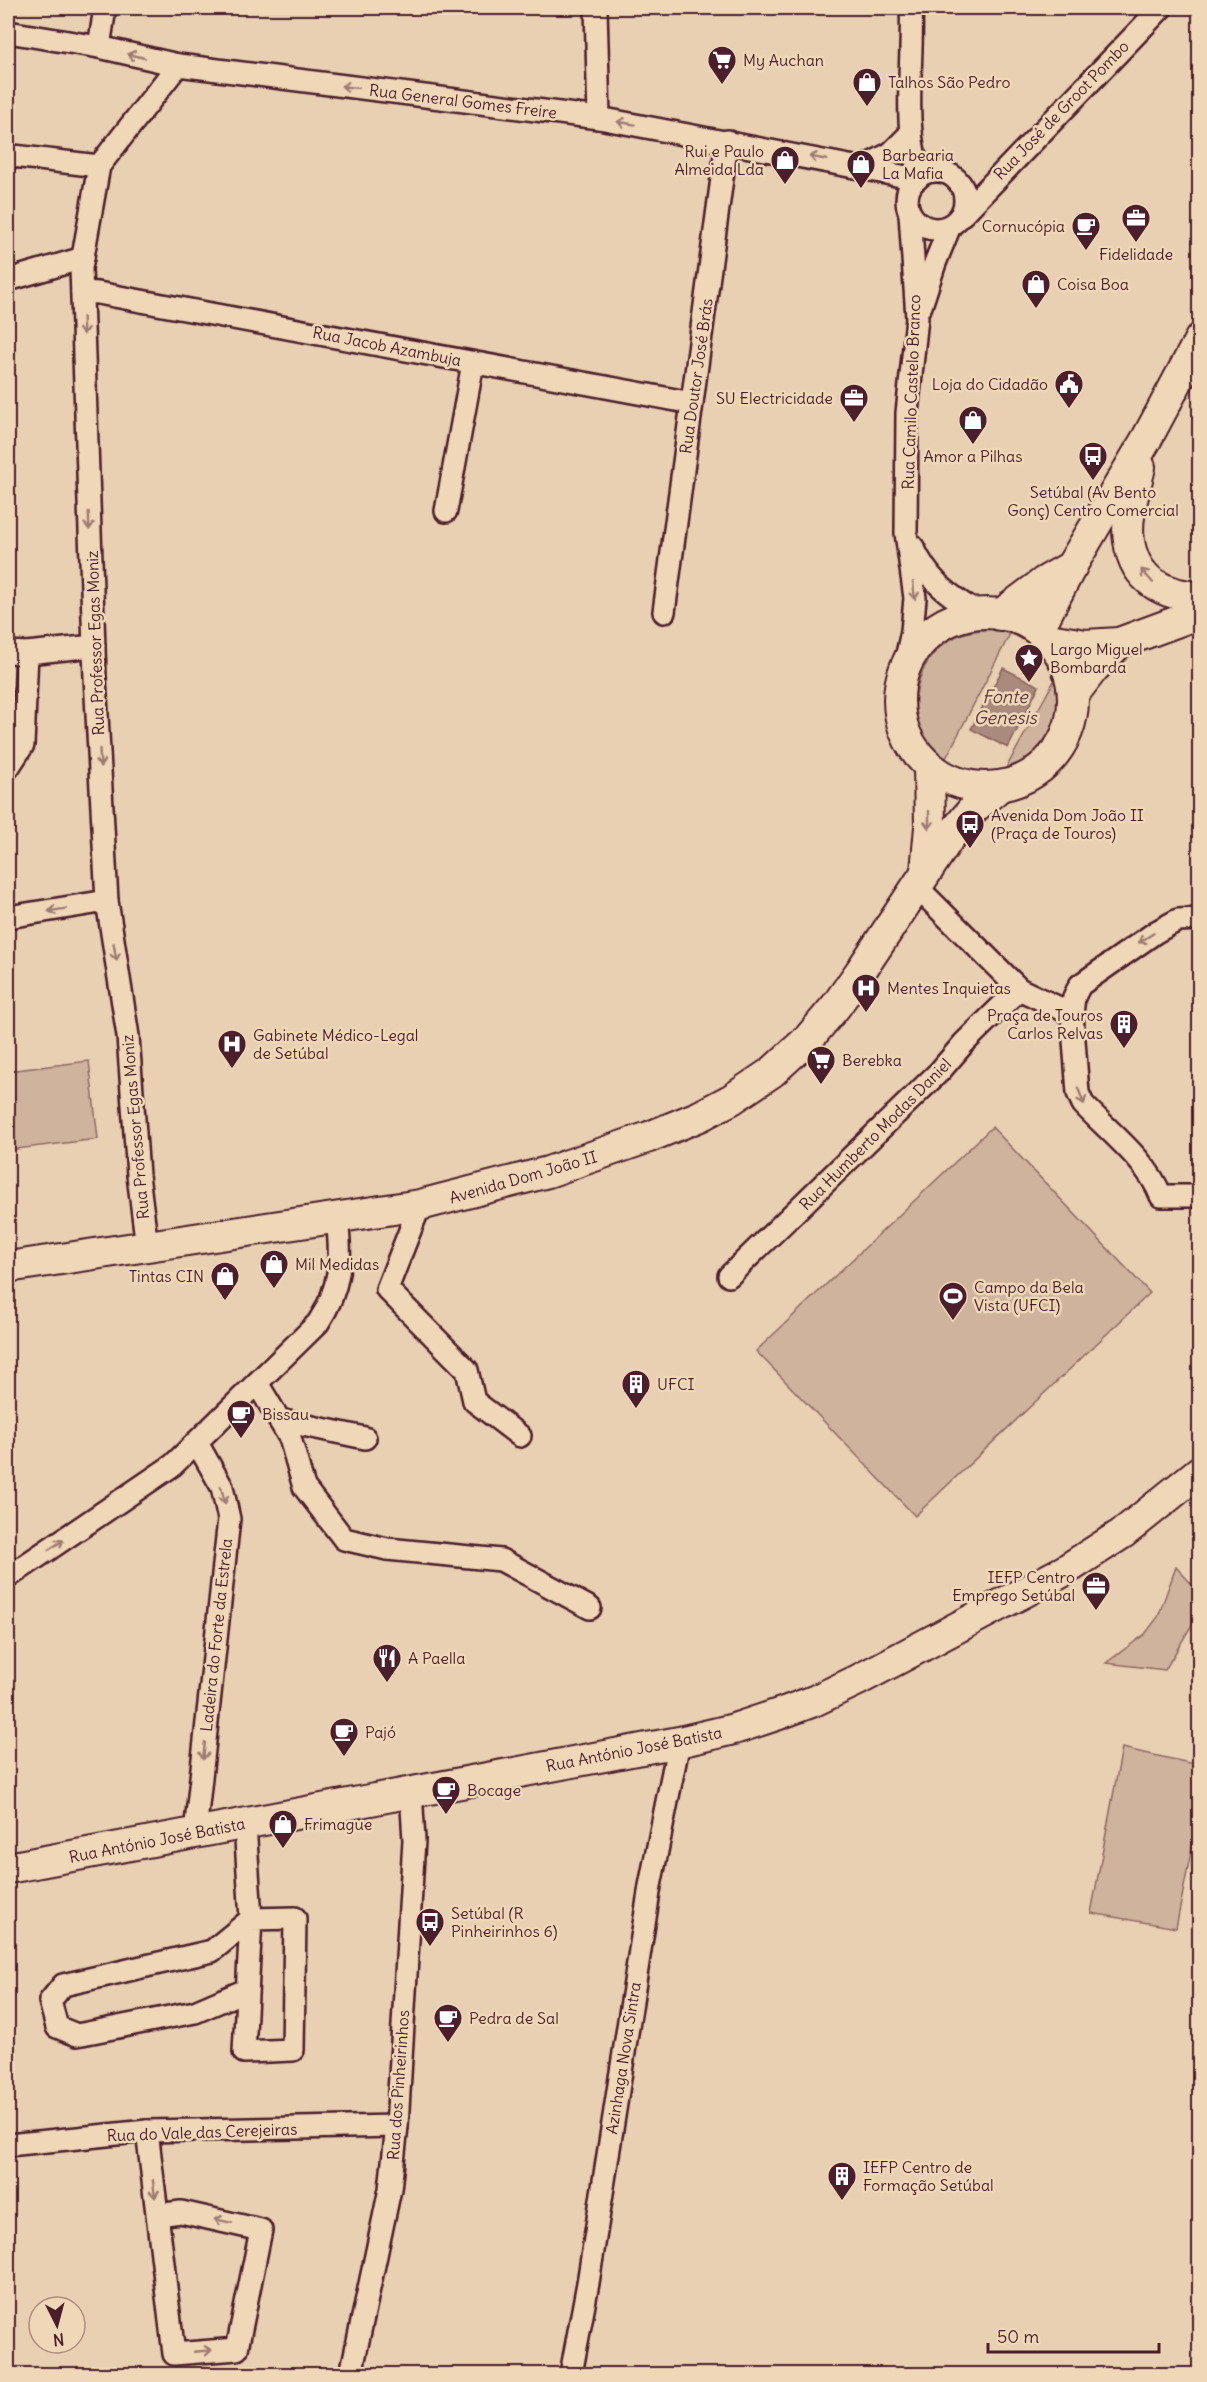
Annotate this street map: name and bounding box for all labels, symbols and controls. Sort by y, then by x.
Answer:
street label: Rua José de Groot Pombo [989,36,1133,184]
supermarket icon: My Auchan [706,44,738,86]
one-way arrow [127,49,146,61]
place label: My Auchan [743,50,824,70]
shop icon: Talhos São Pedro [851,66,883,108]
place label: Talhos São Pedro [888,72,1011,92]
street label: Rua General Gomes Freire [368,80,558,122]
one-way arrow [340,81,360,92]
one-way arrow [617,117,637,128]
place label: Rui e Paulo Almeida Lda [674,141,764,179]
shop icon: Rui e Paulo Almeida Lda [769,144,801,186]
place label: Barbearia La Mafia [882,145,954,183]
shop icon: Barbearia La Mafia [845,148,877,190]
one-way arrow [809,152,828,163]
office icon: Fidelidade [1120,202,1152,244]
cafe icon: Cornucópia [1070,210,1102,252]
place label: Cornucópia [982,216,1065,236]
place label: Fidelidade [1099,244,1173,264]
shop icon: Coisa Boa [1020,268,1052,310]
place label: Coisa Boa [1057,274,1129,294]
street label: Rua Camilo Castelo Branco [898,294,924,490]
street label: Rua Doutor José Brás [675,297,717,455]
one-way arrow [77,316,89,336]
street label: Rua Jacob Azambuja [311,322,463,370]
public building icon: Loja do Cidadão [1053,368,1085,410]
place label: Loja do Cidadão [932,374,1048,394]
office icon: SU Electricidade [838,382,870,424]
place label: SU Electricidade [716,388,833,408]
shop icon: Amor a Pilhas [957,404,989,446]
bus stop icon: Setúbal (Av Bento Gonç) Centro Comercial [1077,440,1109,482]
place label: Amor a Pilhas [923,446,1023,466]
place label: Setúbal (Av Bento Gonç) Centro Comercial [1007,482,1179,520]
one-way arrow [84,510,95,530]
street label: Rua Professor Egas Moniz [82,550,108,736]
one-way arrow [1141,569,1155,585]
one-way arrow [909,581,920,601]
place label: Largo Miguel Bombarda [1050,639,1143,677]
place icon: Largo Miguel Bombarda [1013,642,1045,684]
water label: Fonte Genesis [973,685,1038,729]
one-way arrow [94,747,105,767]
place label: Avenida Dom João II (Praça de Touros) [991,805,1144,843]
bus stop icon: Avenida Dom João II (Praça de Touros) [954,808,986,850]
one-way arrow [923,809,935,829]
one-way arrow [48,904,68,915]
one-way arrow [1138,932,1155,944]
one-way arrow [110,942,121,961]
hospital icon: Mentes Inquietas [850,972,882,1014]
place label: Mentes Inquietas [887,978,1011,998]
place label: Praça de Touros Carlos Relvas [987,1005,1103,1043]
building icon: Praça de Touros Carlos Relvas [1108,1008,1140,1050]
place label: Gabinete Médico-Legal de Setúbal [253,1025,418,1063]
hospital icon: Gabinete Médico-Legal de Setúbal [216,1028,248,1070]
street label: Rua Professor Egas Moniz [117,1034,153,1220]
supermarket icon: Berebka [805,1044,837,1086]
place label: Berebka [842,1050,902,1070]
street label: Rua Humberto Modas Daniel [795,1054,955,1214]
one-way arrow [1076,1087,1087,1105]
street label: Avenida Dom João II [447,1146,599,1208]
shop icon: Mil Medidas [258,1248,290,1290]
place label: Mil Medidas [295,1254,379,1274]
shop icon: Tintas CIN [209,1260,241,1302]
place label: Tintas CIN [129,1266,204,1286]
place label: Campo da Bela Vista (UFCI) [974,1277,1084,1315]
sports icon: Campo da Bela Vista (UFCI) [937,1280,969,1322]
building icon: UFCI [620,1368,652,1410]
place label: UFCI [657,1374,694,1394]
cafe icon: Bissau [225,1398,257,1440]
place label: Bissau [262,1404,309,1424]
one-way arrow [218,1485,229,1504]
street label: Ladeira do Forte da Estrela [196,1537,236,1733]
one-way arrow [47,1539,64,1551]
place label: IEFP Centro Emprego Setúbal [952,1567,1075,1605]
office icon: IEFP Centro Emprego Setúbal [1080,1570,1112,1612]
restaurant icon: A Paella [371,1642,403,1684]
place label: A Paella [408,1648,465,1668]
cafe icon: Pajó [328,1716,360,1758]
place label: Pajó [365,1722,396,1742]
street label: Rua António José Batista [544,1722,724,1776]
one-way arrow [198,1740,209,1760]
cafe icon: Bocage [430,1774,462,1816]
place label: Bocage [467,1780,521,1800]
shop icon: Frimague [267,1808,299,1850]
street label: Rua António José Batista [67,1813,247,1867]
place label: Frimague [304,1814,372,1834]
place label: Setúbal (R Pinheirinhos 6) [451,1903,558,1941]
bus stop icon: Setúbal (R Pinheirinhos 6) [414,1906,446,1948]
street label: Azinhaga Nova Sintra [601,1980,645,2136]
cafe icon: Pedra de Sal [432,2002,464,2044]
place label: Pedra de Sal [469,2008,559,2028]
street label: Rua dos Pinheirinhos [383,2009,413,2161]
street label: Rua do Vale das Cerejeiras [106,2119,298,2145]
place label: IEFP Centro de Formação Setúbal [863,2157,994,2195]
building icon: IEFP Centro de Formação Setúbal [826,2160,858,2202]
one-way arrow [149,2178,160,2198]
one-way arrow [214,2215,233,2226]
north arrow [27,2295,87,2355]
scale bar [988,2316,1159,2354]
text: 50 m [997,2325,1039,2348]
text: N [52,2329,65,2350]
one-way arrow [192,2345,212,2356]

